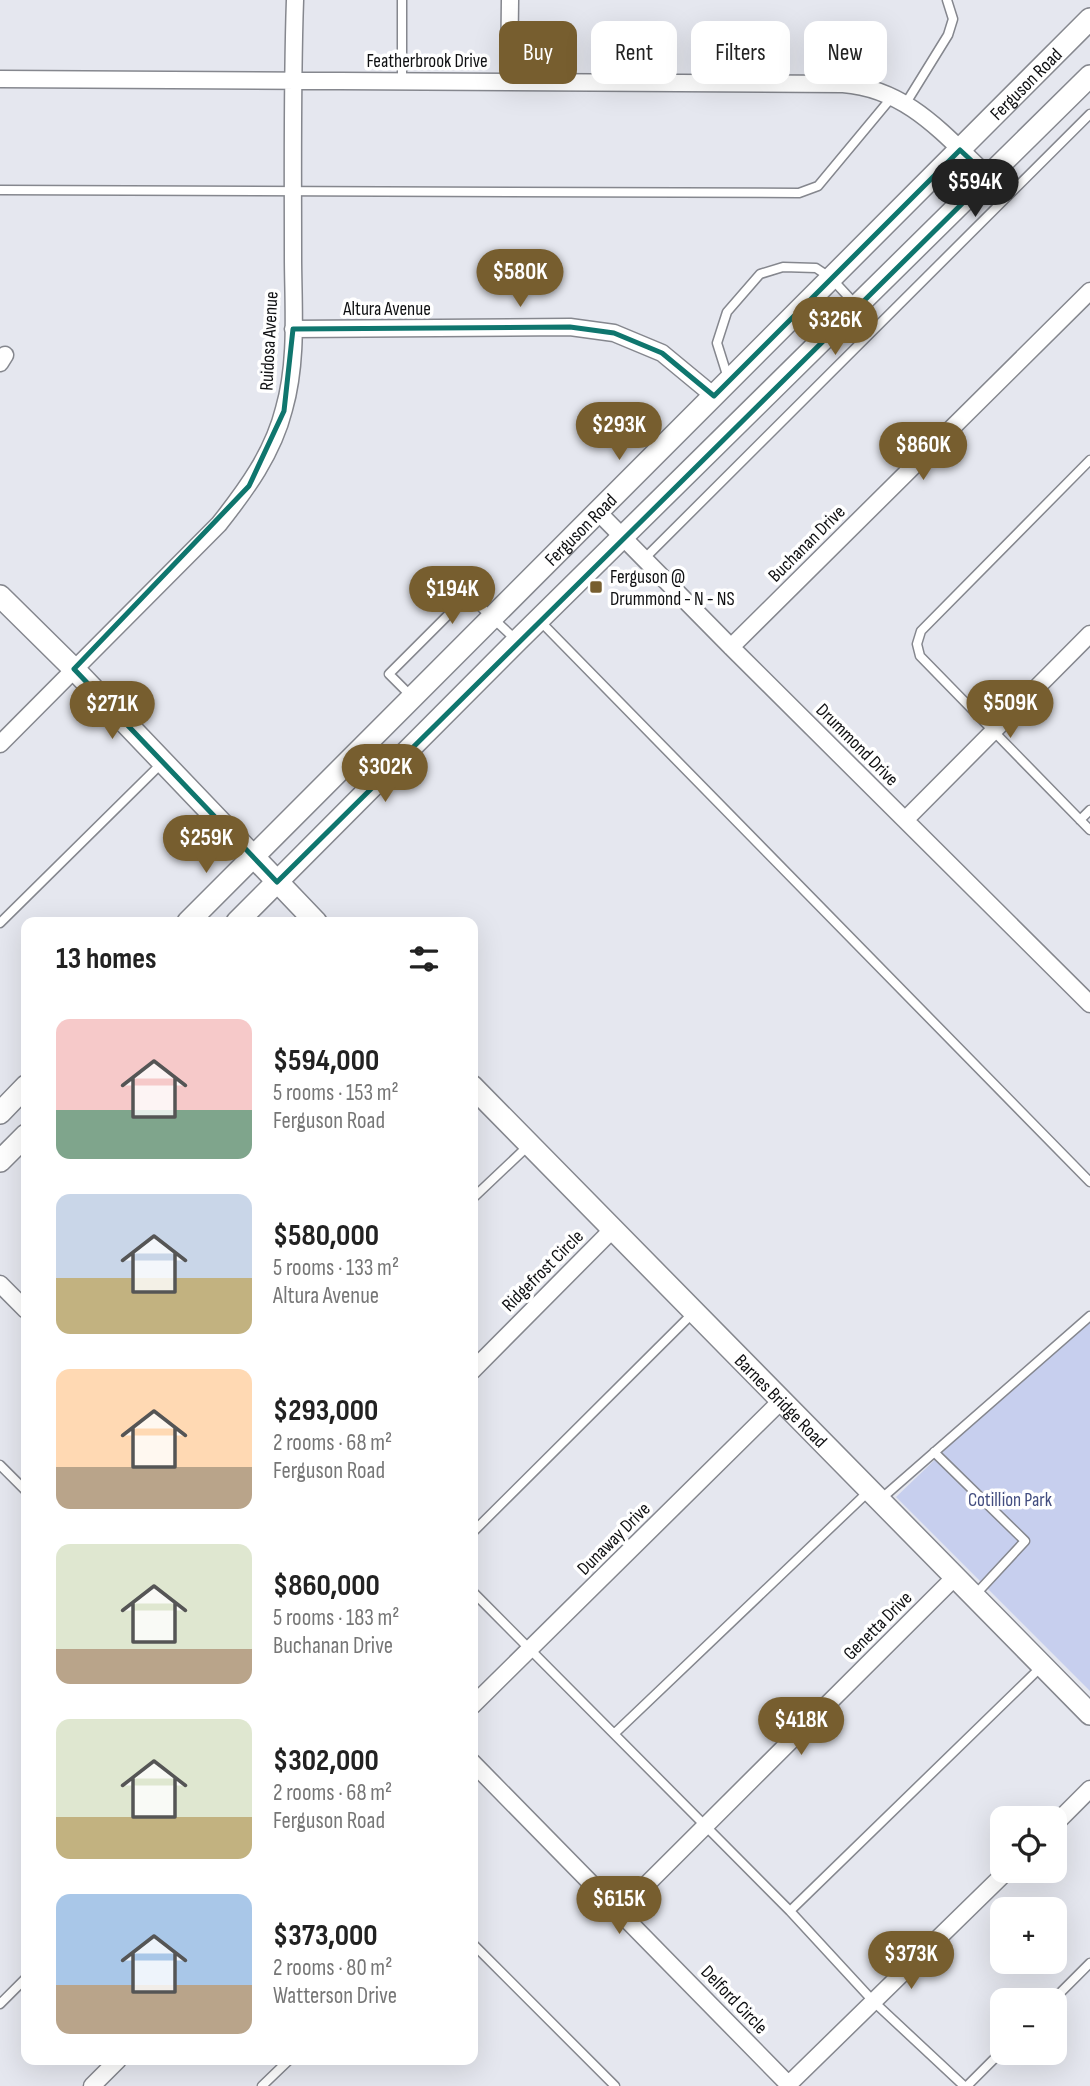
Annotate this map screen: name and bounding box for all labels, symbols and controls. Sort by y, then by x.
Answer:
chip: Buy [499,21,577,84]
chip: Rent [591,21,677,84]
chip: Filters [691,21,790,84]
chip: New [804,21,887,84]
street label: Ferguson Road [986,44,1067,126]
street label: Featherbrook Drive [366,50,488,73]
pin: $594K [926,160,1024,219]
text: $594K [948,168,1002,196]
pin: $580K [471,250,569,309]
text: $580K [492,258,548,286]
street label: Ruidosa Avenue [255,291,284,391]
street label: Altura Avenue [342,298,431,321]
pin: $326K [786,298,884,357]
text: $326K [808,306,862,334]
pin: $293K [570,402,668,462]
text: $293K [592,411,646,439]
pin: $860K [874,422,972,482]
text: $860K [895,431,951,459]
street label: Ferguson Road [540,489,622,571]
street label: Buchanan Drive [764,501,850,587]
pin: $194K [403,566,501,626]
place label: Ferguson @ Drummond - N - NS [610,566,735,611]
text: $194K [425,575,479,603]
marker: Ferguson @ Drummond - N - NS [588,579,604,595]
pin: $509K [961,680,1059,740]
pin: $271K [63,682,161,741]
text: $509K [982,689,1038,717]
text: $271K [86,690,138,718]
street label: Drummond Drive [811,699,903,791]
pin: $302K [336,744,434,804]
text: $302K [358,753,412,781]
pin: $259K [157,816,255,875]
text: $259K [179,824,233,852]
icon: filters [405,940,443,978]
text: 13 homes [56,941,157,977]
text: $594,000 [273,1043,379,1079]
icon: home [112,1047,196,1131]
text: 5 rooms · 153 m² [273,1079,399,1107]
text: Ferguson Road [273,1107,385,1135]
text: $580,000 [273,1218,379,1254]
icon: home [112,1222,196,1306]
street label: Ridgefrost Circle [497,1225,589,1317]
text: 5 rooms · 133 m² [273,1254,399,1282]
text: Altura Avenue [273,1282,379,1310]
street label: Barnes Bridge Road [729,1350,831,1453]
text: $293,000 [273,1393,378,1429]
icon: home [112,1397,196,1481]
text: 2 rooms · 68 m² [273,1429,392,1457]
text: Ferguson Road [273,1457,385,1485]
park label: Cotillion Park [968,1489,1053,1512]
street label: Dunaway Drive [573,1498,655,1580]
text: $860,000 [273,1568,380,1604]
icon: home [112,1572,196,1656]
street label: Genetta Drive [839,1587,917,1665]
text: 5 rooms · 183 m² [273,1604,399,1632]
text: Buchanan Drive [273,1632,393,1660]
pin: $418K [752,1698,850,1757]
text: $418K [774,1706,828,1734]
text: $302,000 [273,1743,379,1779]
icon: home [112,1747,196,1831]
text: 2 rooms · 68 m² [273,1779,392,1807]
map controls [990,1806,1067,2065]
button: locate [990,1806,1067,1883]
text: Ferguson Road [273,1807,385,1835]
pin: $615K [570,1876,668,1936]
text: $615K [592,1885,646,1913]
button: + [990,1897,1067,1974]
text: $373,000 [273,1918,378,1954]
icon: home [112,1922,196,2006]
pin: $373K [862,1932,960,1991]
text: $373K [884,1940,938,1968]
text: 2 rooms · 80 m² [273,1954,392,1982]
street label: Delford Circle [696,1961,772,2039]
text: Watterson Drive [273,1982,397,2010]
button: − [990,1988,1067,2065]

